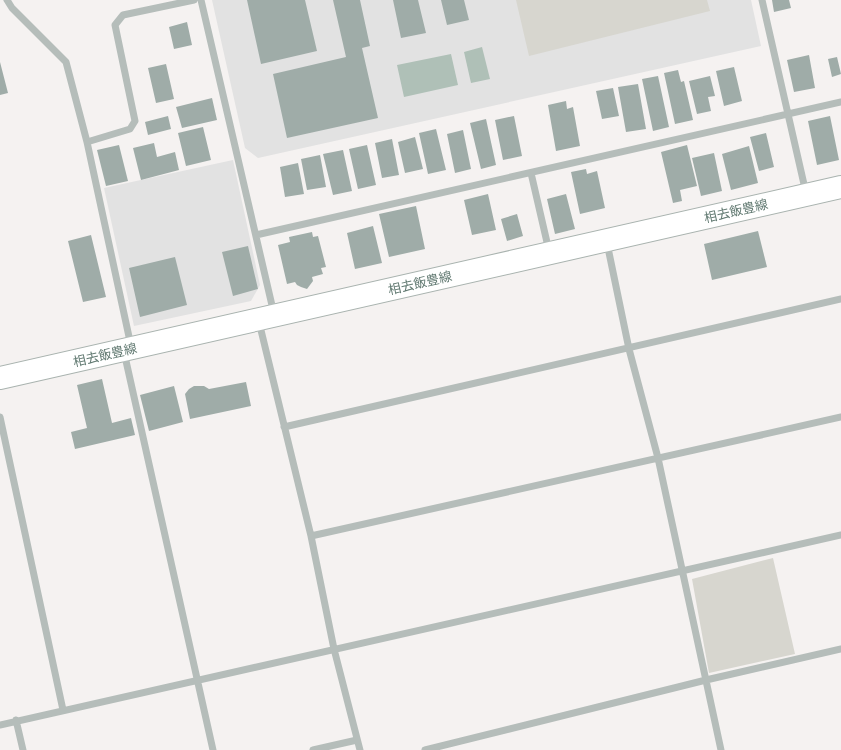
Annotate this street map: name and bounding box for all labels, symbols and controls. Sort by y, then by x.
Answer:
street label: 相去飯豊線 [703,196,769,226]
street label: 相去飯豊線 [387,268,453,298]
street label: 相去飯豊線 [72,340,138,370]

